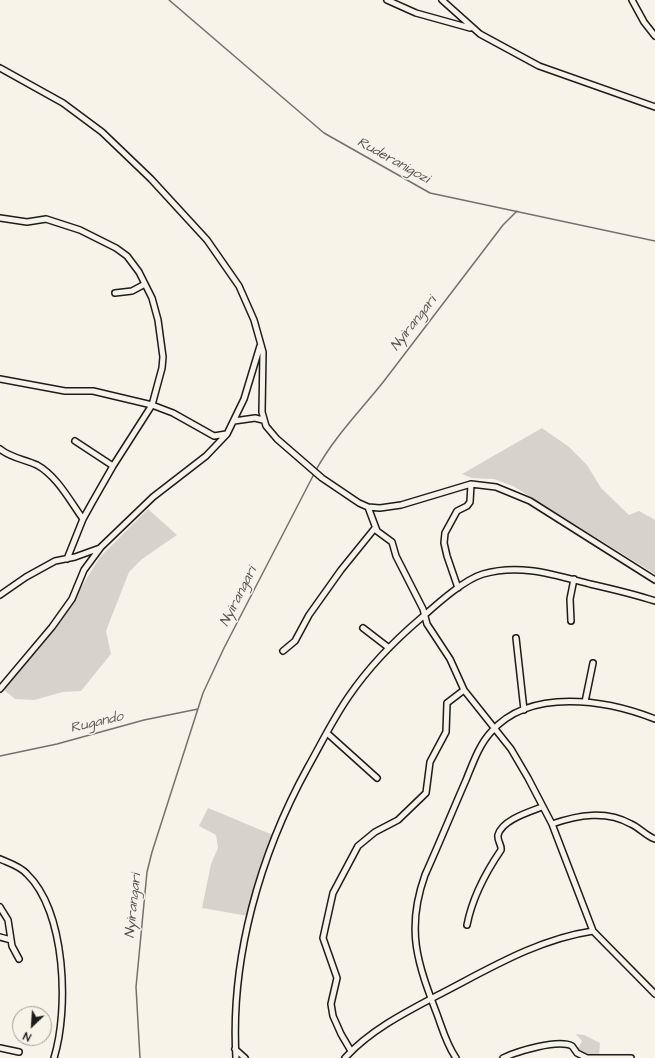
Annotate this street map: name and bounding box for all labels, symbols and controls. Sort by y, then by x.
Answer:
water label: Ruderanigozi [354,134,432,188]
water label: Nyirangari [387,293,441,355]
water label: Nyirangari [217,564,261,630]
water label: Rugando [69,709,125,737]
water label: Nyirangari [122,873,146,939]
north arrow [12,1006,52,1046]
text: N [21,1028,33,1045]

